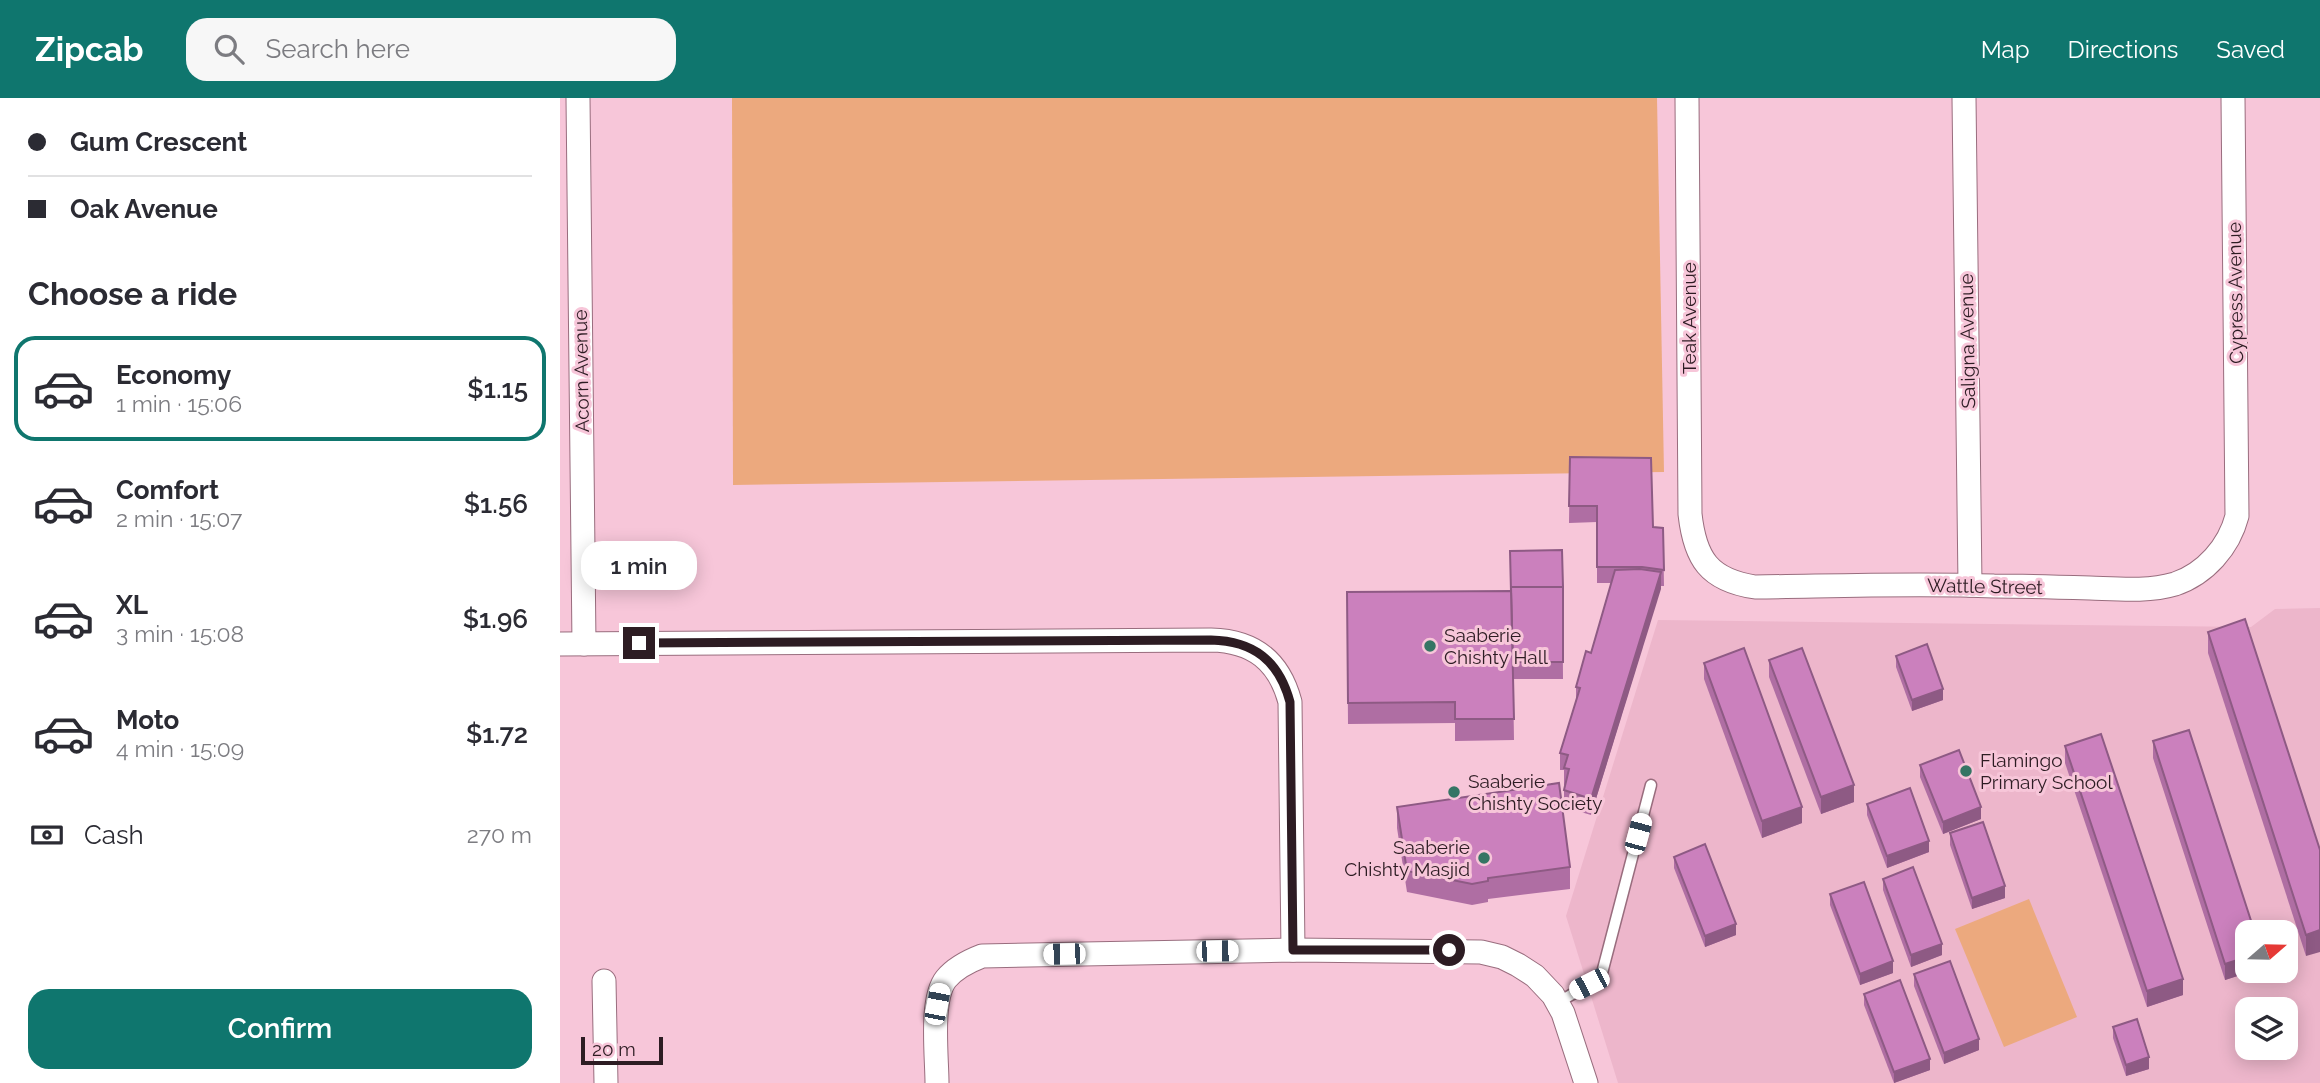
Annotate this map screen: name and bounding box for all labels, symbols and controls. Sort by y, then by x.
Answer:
search box [186,18,676,81]
text: Zipcab [35,30,144,69]
icon: search [210,30,248,68]
text: Search here [266,34,410,64]
text: Map [1981,35,2030,64]
text: Directions [2068,35,2178,64]
text: Saved [2216,35,2285,64]
text: Gum Crescent [70,127,247,157]
text: Oak Avenue [70,194,218,224]
street label: Cypress Avenue [2223,222,2247,364]
street label: Teak Avenue [1678,262,1700,374]
street label: Saligna Avenue [1955,273,1979,409]
text: Choose a ride [28,275,237,312]
street label: Acorn Avenue [569,309,593,433]
icon: car [32,357,95,420]
text: Economy [116,360,231,390]
text: $1.15 [467,374,528,404]
text: 1 min · 15:06 [116,390,242,417]
icon: car [32,472,95,535]
text: Comfort [116,475,219,505]
text: $1.56 [464,489,528,519]
text: 2 min · 15:07 [116,505,242,532]
callout: 1 min [581,542,697,590]
text: 1 min [610,552,668,579]
street label: Wattle Street [1927,574,2044,598]
icon: car [32,587,95,650]
text: XL [116,590,148,620]
text: $1.96 [463,604,528,634]
text: 3 min · 15:08 [116,620,244,647]
place label: Saaberie Chishty Hall [1444,624,1549,668]
route end [623,627,655,659]
marker: Saaberie Chishty Hall [1422,638,1438,654]
icon: car [32,702,95,765]
text: Moto [116,705,179,735]
text: $1.72 [466,719,528,749]
text: 4 min · 15:09 [116,735,244,762]
place label: Flamingo Primary School [1980,749,2113,793]
marker: Flamingo Primary School [1958,763,1974,779]
place label: Saaberie Chishty Society [1468,770,1603,814]
marker: Saaberie Chishty Society [1446,784,1462,800]
car [1623,811,1654,857]
icon: cash [28,816,66,854]
text: Cash [84,820,144,850]
text: 270 m [467,821,532,848]
place label: Saaberie Chishty Masjid [1344,836,1470,880]
marker: Saaberie Chishty Masjid [1476,850,1492,866]
north arrow [2235,920,2298,984]
map controls [2235,920,2298,1060]
route start [1433,934,1465,966]
car [1196,940,1239,962]
car [1043,943,1086,965]
car [1566,965,1613,1003]
car [923,981,952,1027]
button: Confirm [28,989,532,1069]
button: layers [2235,997,2298,1060]
scale bar [581,1034,663,1066]
text: 20 m [592,1038,636,1060]

